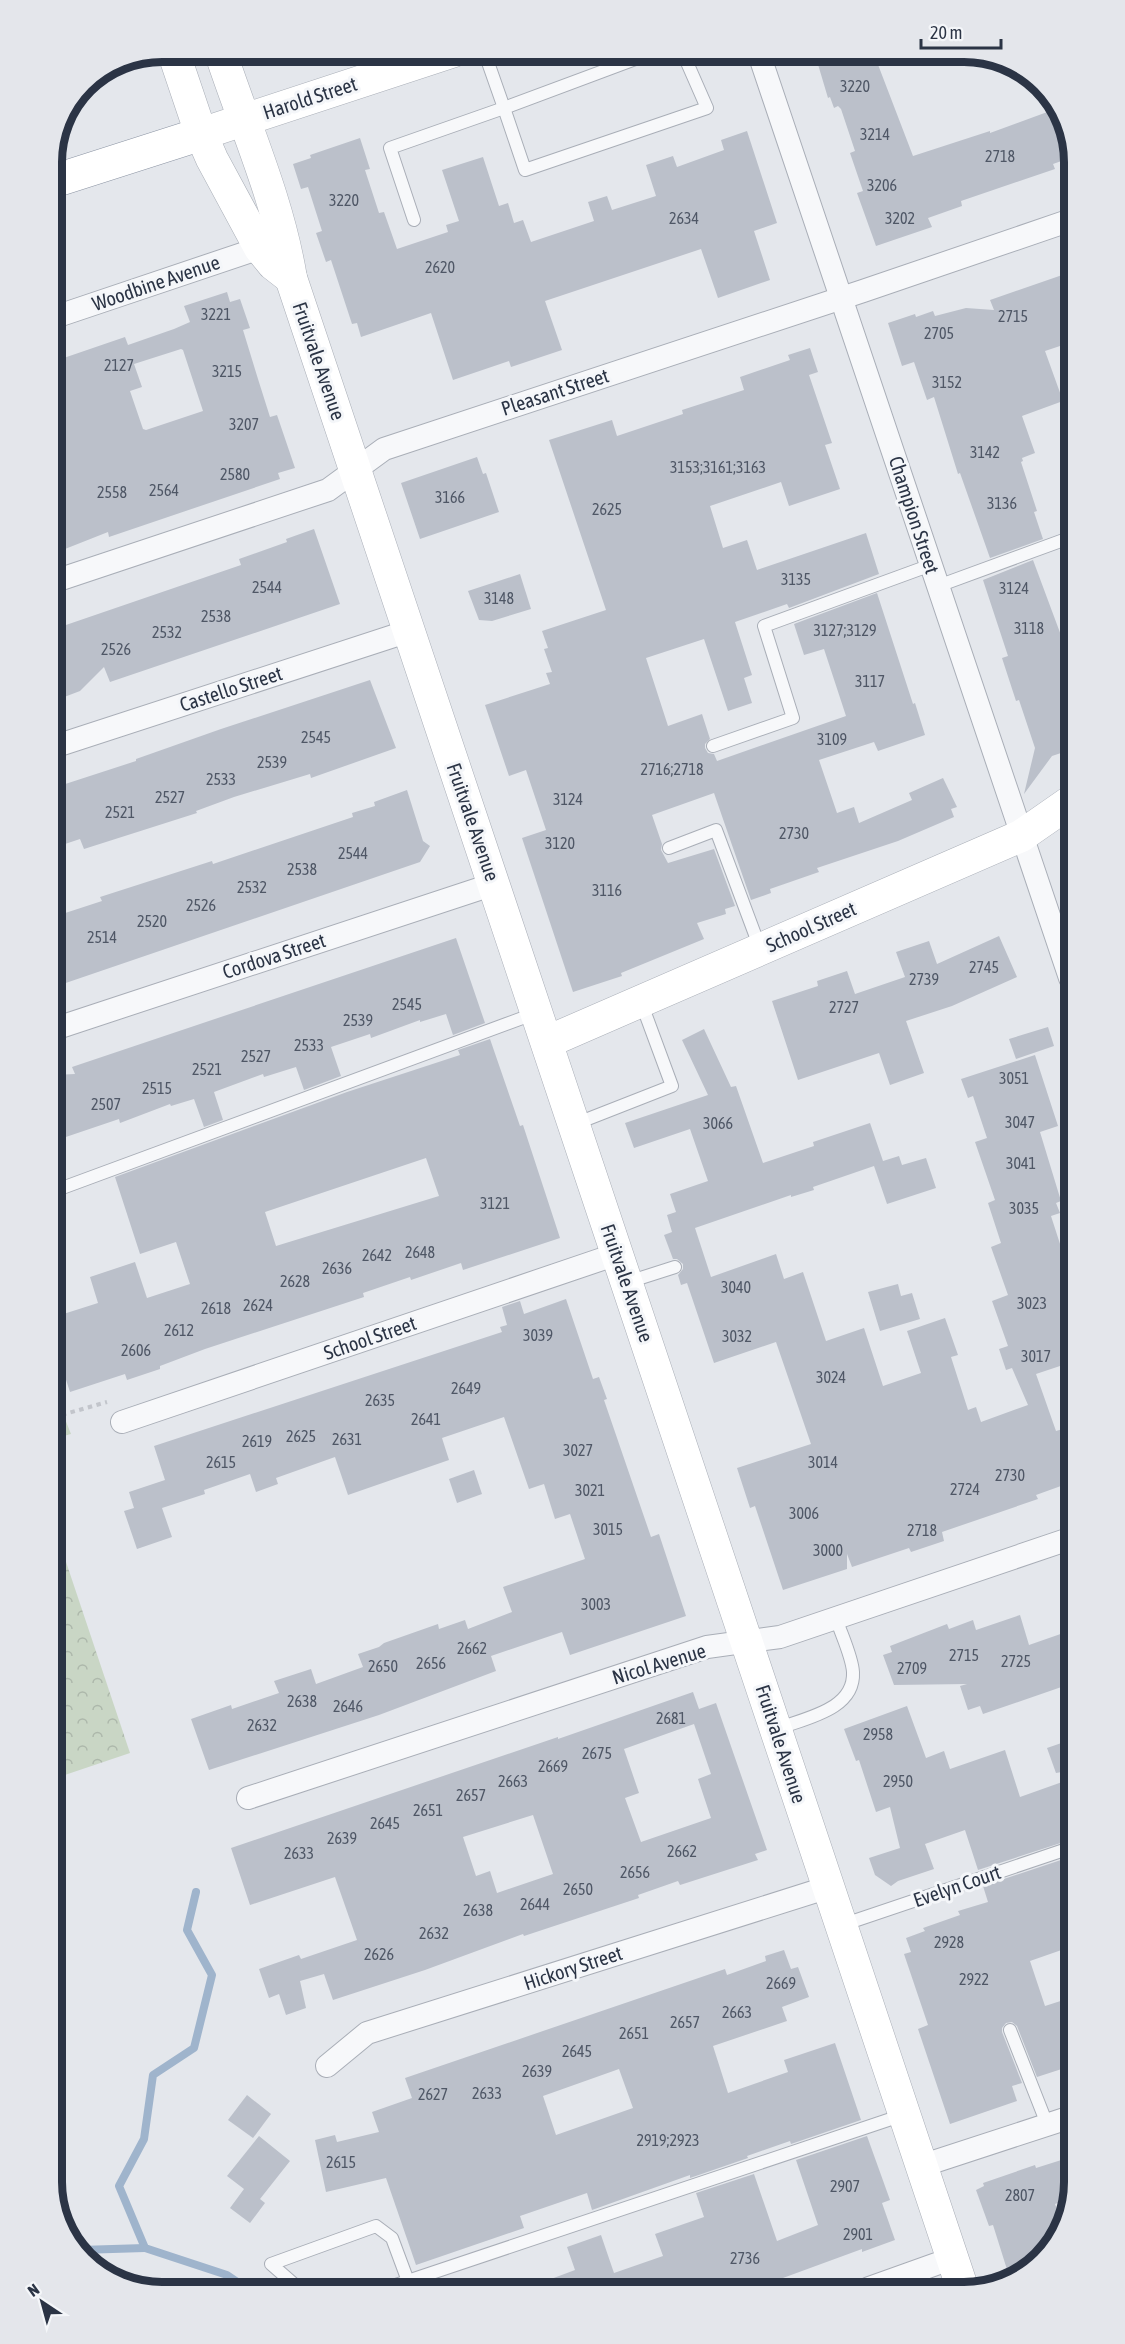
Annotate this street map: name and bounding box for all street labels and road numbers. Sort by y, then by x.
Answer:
street label: Harold Street [260,71,360,124]
street label: Woodbine Avenue [89,250,223,315]
street label: Fruitvale Avenue [289,299,350,423]
street label: Pleasant Street [498,363,612,420]
street label: Champion Street [885,453,944,577]
street label: Castello Street [177,661,285,716]
street label: Fruitvale Avenue [443,760,504,884]
street label: School Street [762,896,860,957]
street label: Cordova Street [219,928,328,983]
street label: Fruitvale Avenue [597,1221,658,1345]
street label: School Street [321,1311,419,1364]
street label: Nicol Avenue [609,1638,708,1689]
street label: Fruitvale Avenue [752,1682,811,1806]
street label: Evelyn Court [910,1860,1004,1911]
street label: Hickory Street [521,1941,625,1994]

